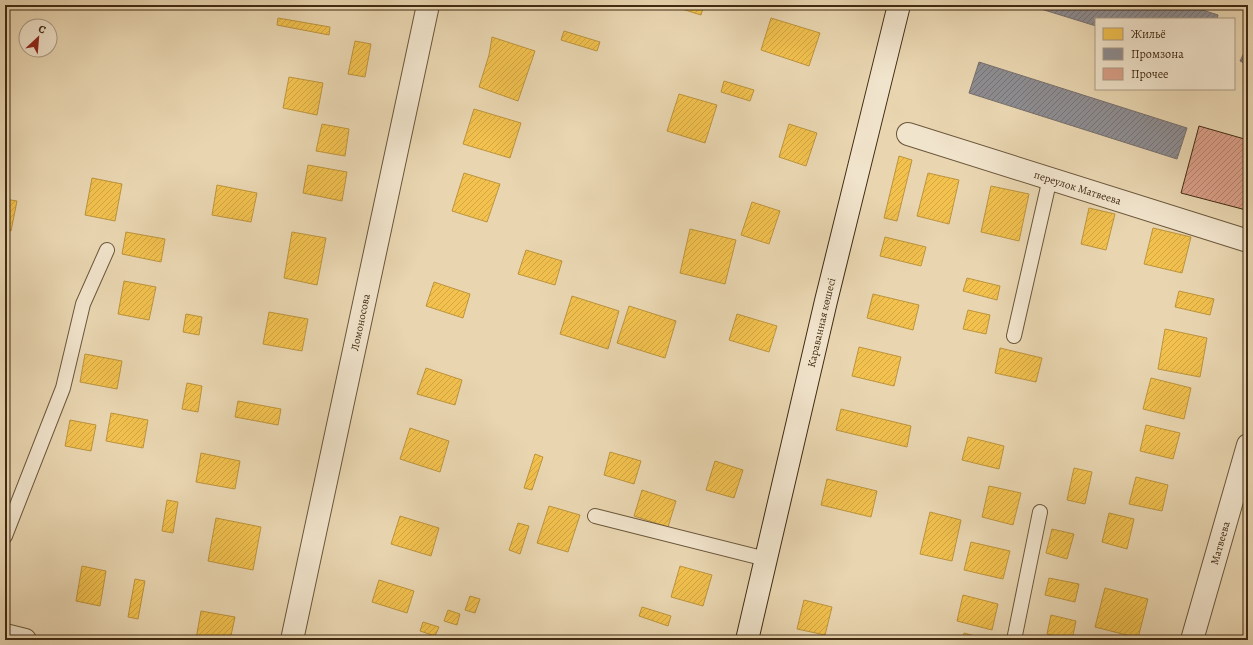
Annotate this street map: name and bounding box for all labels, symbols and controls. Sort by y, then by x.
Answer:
north arrow [18,18,58,58]
legend [1095,18,1235,90]
text: С [36,21,49,38]
text: Жильё [1131,26,1166,42]
text: Промзона [1131,46,1184,62]
text: Прочее [1131,66,1169,82]
street label: переулок Матвеева [1032,167,1124,209]
street label: Караванная көшесі [804,276,839,369]
street label: Ломоносова [347,291,374,352]
street label: Матвеева [1207,519,1234,567]

